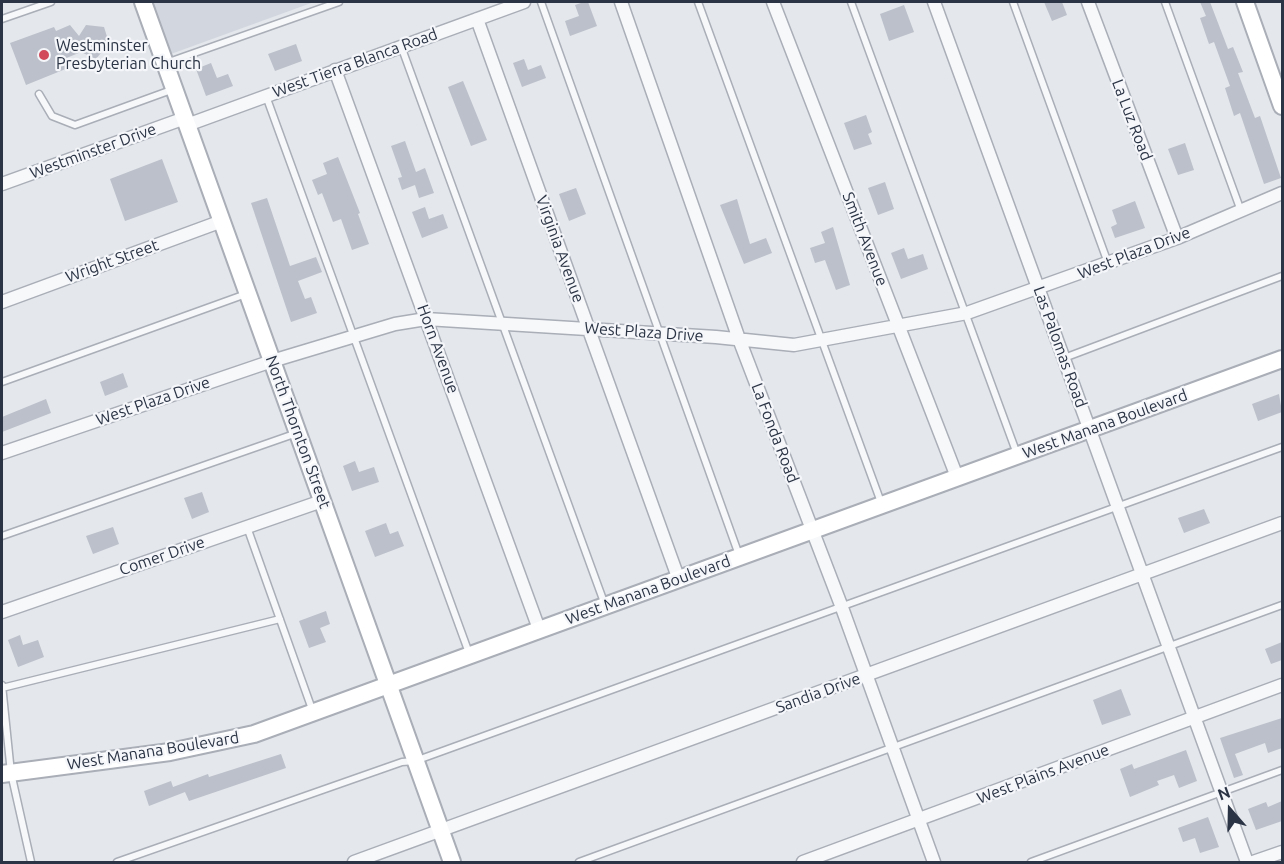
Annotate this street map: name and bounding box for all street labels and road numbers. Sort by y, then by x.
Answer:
street label: West Tierra Blanca Road [270,24,440,102]
street label: La Luz Road [1108,77,1156,163]
street label: Westminster Drive [27,119,159,183]
street label: Smith Avenue [838,189,892,289]
street label: Virginia Avenue [532,193,588,305]
street label: West Plaza Drive [1075,223,1193,283]
street label: Wright Street [63,235,161,287]
street label: Las Palomas Road [1029,284,1091,410]
street label: Horn Avenue [413,302,463,396]
street label: West Plaza Drive [584,318,704,346]
street label: North Thornton Street [261,353,335,511]
street label: West Plaza Drive [93,372,213,430]
street label: La Fonda Road [747,381,803,485]
street label: West Manana Boulevard [1020,385,1190,463]
street label: Comer Drive [117,532,207,580]
street label: West Manana Boulevard [563,551,733,629]
street label: Sandia Drive [773,669,863,717]
street label: West Manana Boulevard [66,728,240,774]
street label: West Plains Avenue [974,740,1112,808]

